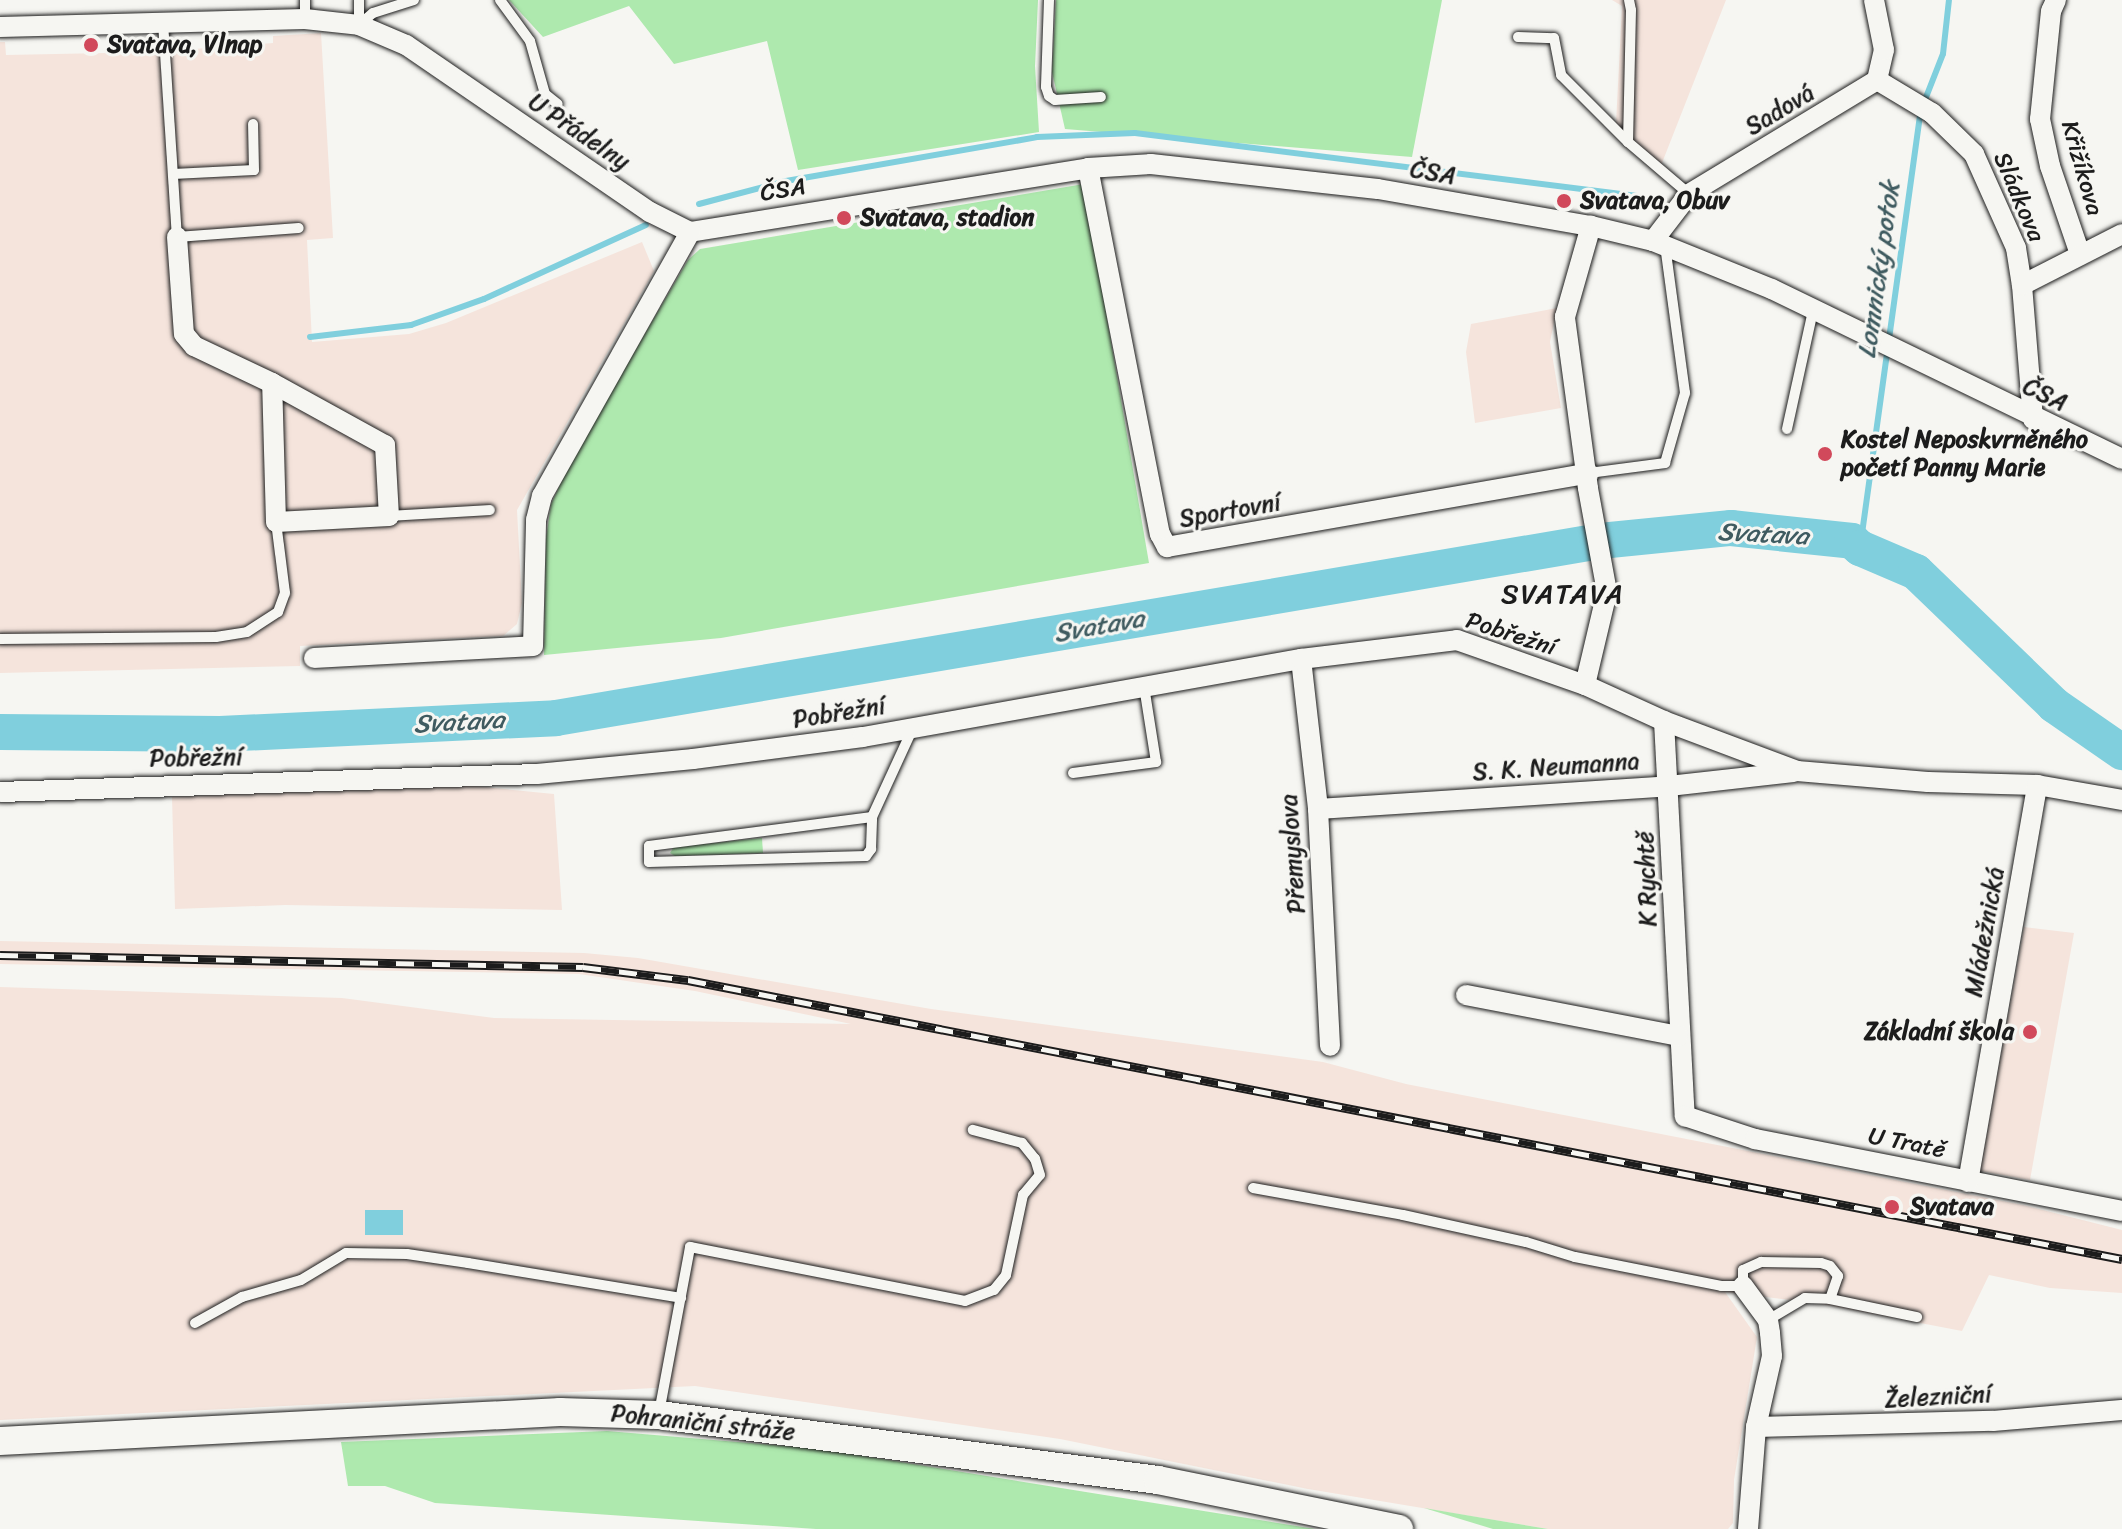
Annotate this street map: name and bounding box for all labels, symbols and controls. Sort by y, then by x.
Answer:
place label: Svatava, Vlnap [107,31,262,59]
marker: Svatava, Vlnap [82,36,100,54]
street label: Sadová [1740,78,1820,142]
street label: U Přádelny [523,88,635,176]
street label: Křižíkova [2055,117,2109,219]
street label: Sládkova [1987,148,2051,246]
street label: ČSA [1408,155,1458,191]
street label: ČSA [758,172,808,208]
water label: Lomnický potok [1851,179,1907,361]
place label: Svatava, Obuv [1580,187,1729,215]
marker: Svatava, Obuv [1555,192,1573,210]
place label: Svatava, stadion [860,204,1034,232]
marker: Svatava, stadion [835,209,853,227]
street label: ČSA [2018,372,2072,418]
place label: Kostel Neposkvrněného početí Panny Marie [1841,426,2089,482]
marker: Kostel Neposkvrněného početí Panny Marie [1816,445,1834,463]
street label: Sportovní [1177,488,1283,534]
water label: Svatava [1717,516,1809,552]
district label: SVATAVA [1500,577,1626,611]
water label: Svatava [1051,603,1147,649]
street label: Pobřežní [1462,606,1560,662]
street label: Pobřežní [791,691,887,735]
water label: Svatava [413,704,505,740]
street label: Pobřežní [149,743,243,773]
street label: S. K. Neumanna [1472,747,1640,787]
street label: Přemyslova [1274,793,1312,915]
street label: K Rychtě [1631,831,1663,927]
street label: Mládežnická [1959,865,2011,999]
place label: Základní škola [1864,1018,2014,1046]
marker: Základní škola [2021,1023,2039,1041]
street label: U Tratě [1866,1121,1948,1165]
place label: Svatava [1910,1193,1994,1221]
marker: Svatava [1881,1196,1903,1218]
street label: Železniční [1884,1380,1992,1414]
street label: Pohraniční stráže [609,1399,797,1447]

